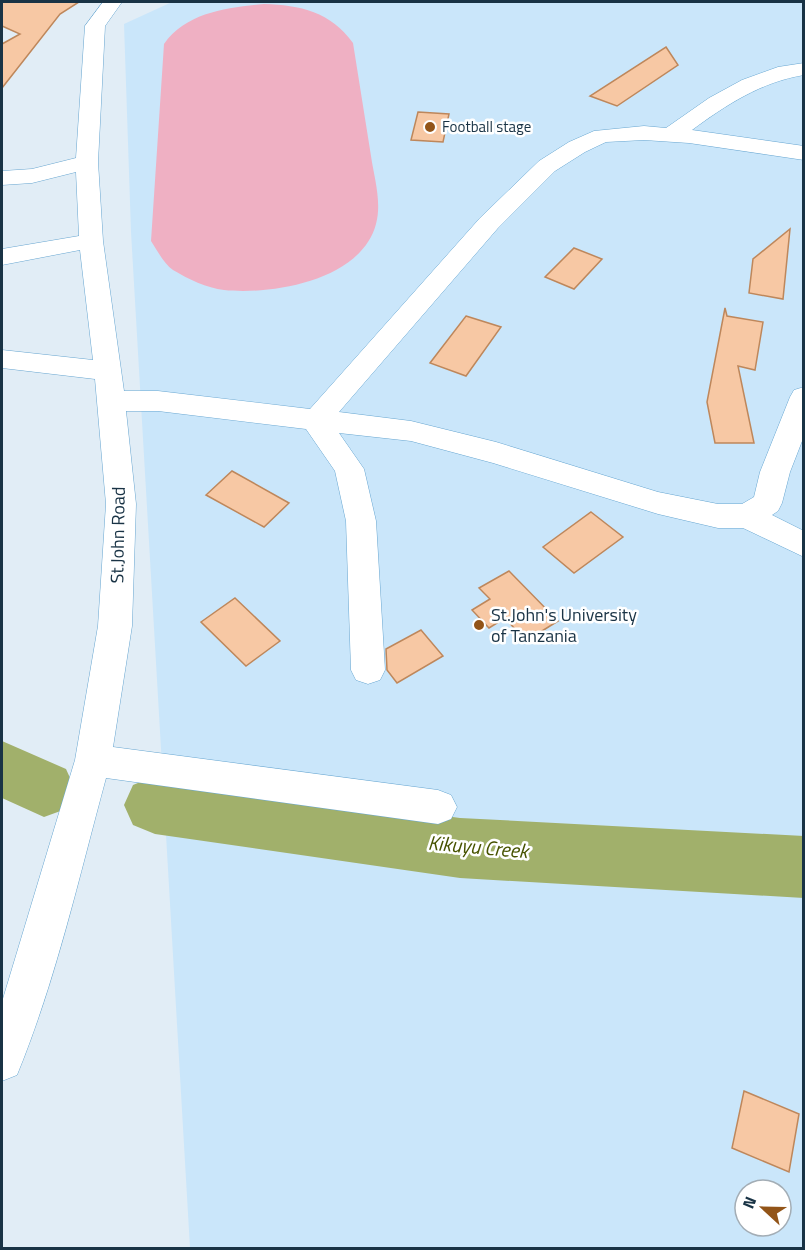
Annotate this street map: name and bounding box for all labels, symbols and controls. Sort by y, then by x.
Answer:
place label: Football stage [442,115,531,138]
marker: Football stage [423,120,437,134]
street label: St.John Road [103,486,132,584]
place label: St.John's University of Tanzania [491,601,637,649]
marker: St.John's University of Tanzania [472,618,486,632]
water label: Kikuyu Creek [427,827,531,866]
north arrow [733,1178,793,1238]
text: N [736,1193,762,1212]

